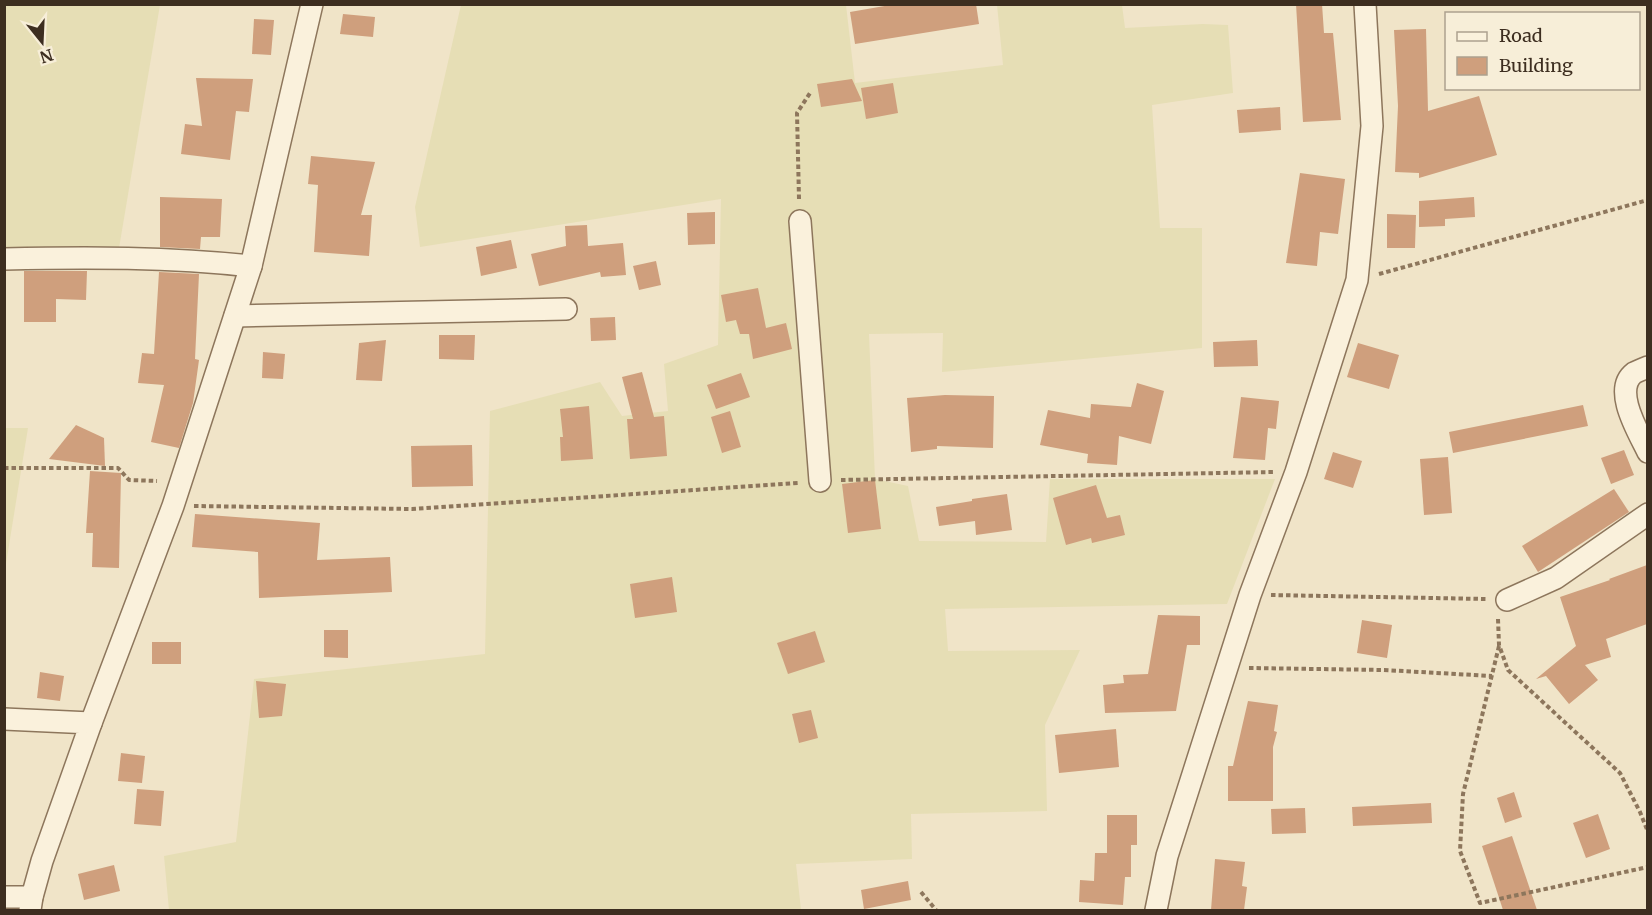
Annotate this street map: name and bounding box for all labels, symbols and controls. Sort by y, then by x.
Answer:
north arrow [12,12,72,72]
legend [1445,12,1640,90]
text: Road [1499,24,1543,47]
text: N [37,45,56,68]
text: Building [1499,54,1573,77]

